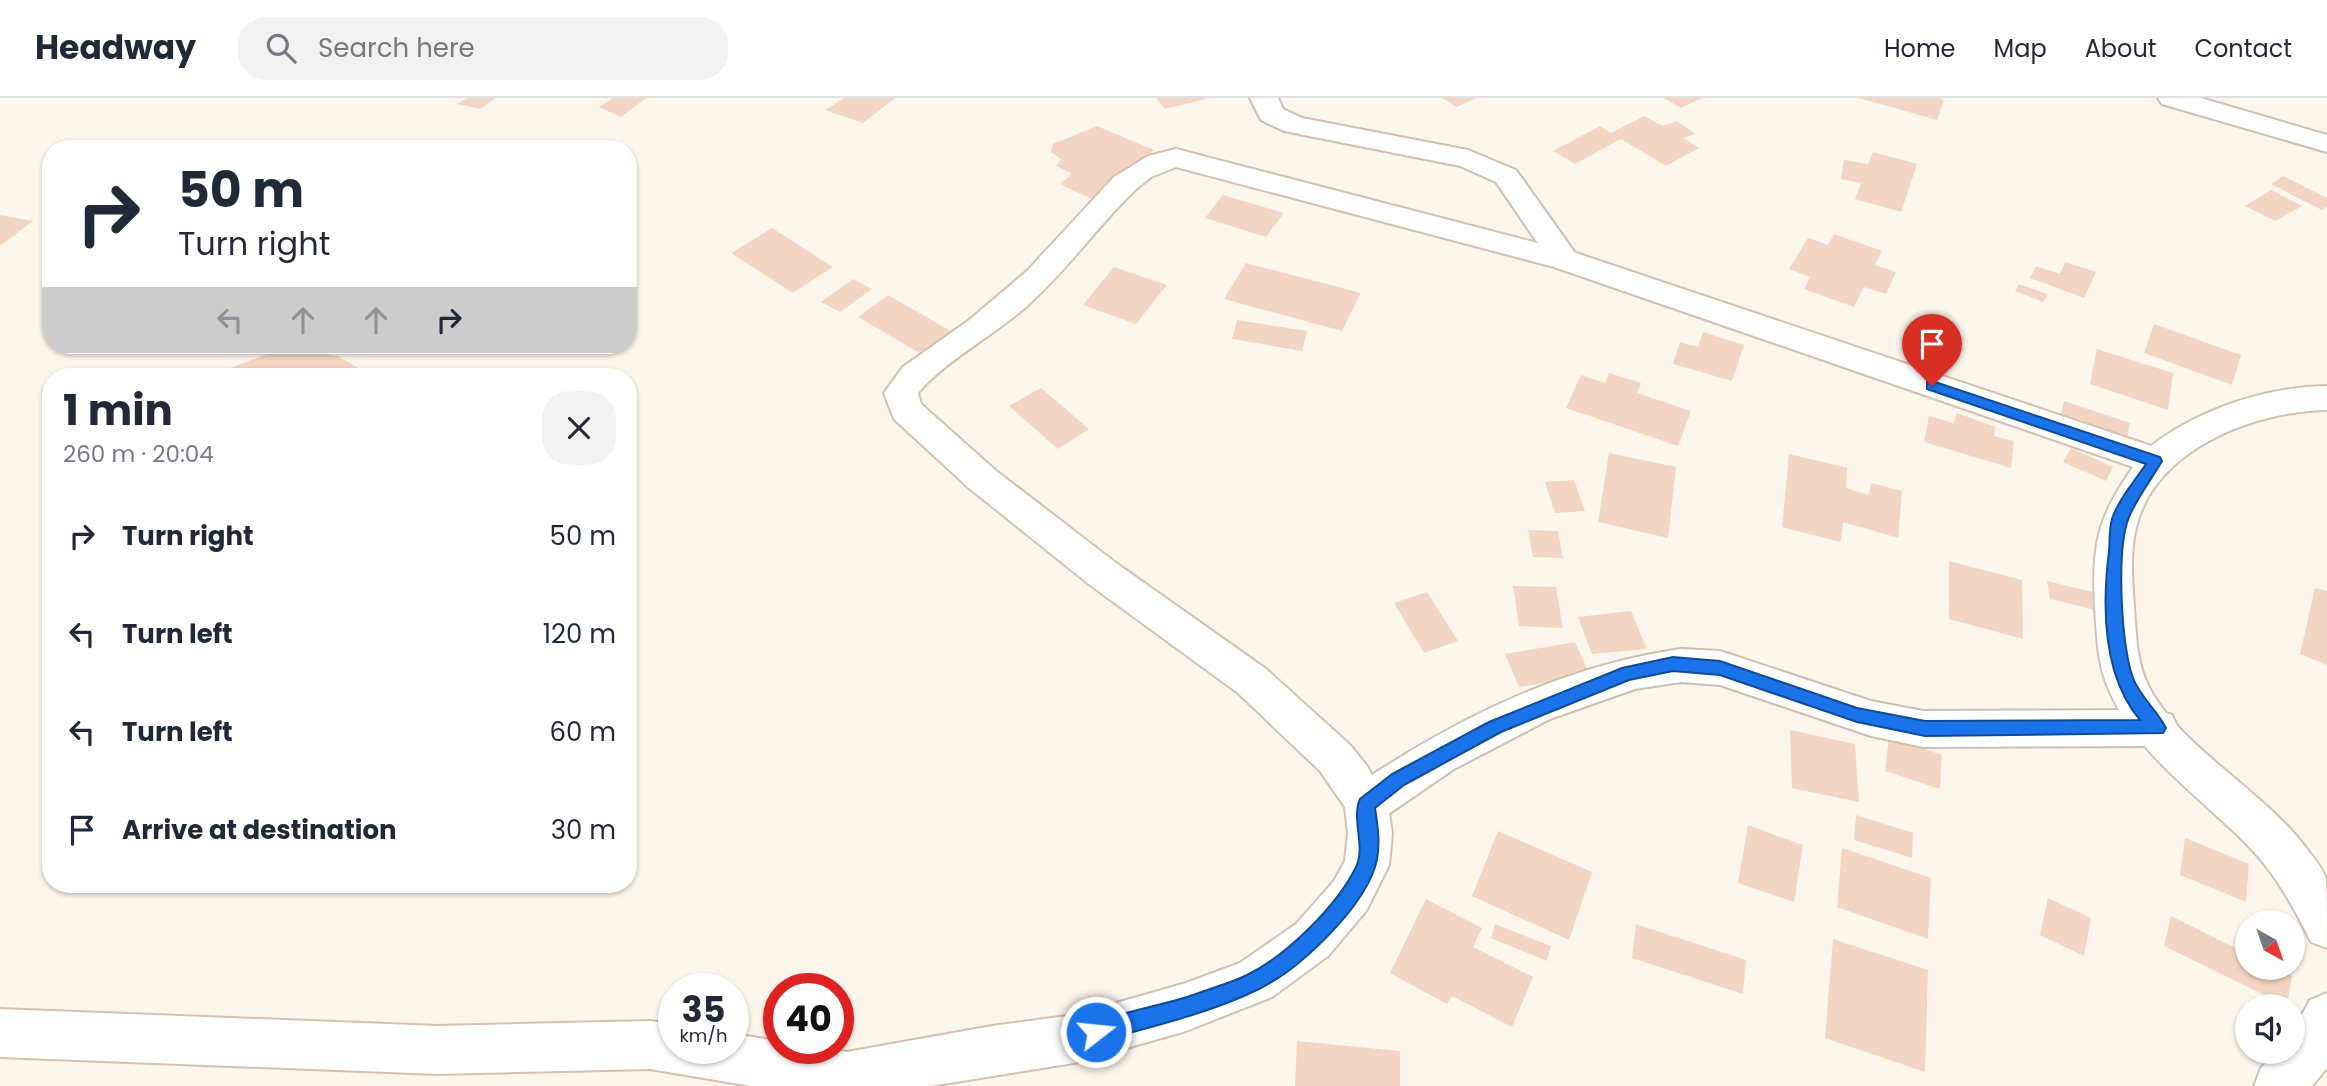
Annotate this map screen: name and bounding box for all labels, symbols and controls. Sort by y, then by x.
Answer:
search box [238,17,728,80]
text: Headway [35,24,196,71]
icon: search [262,29,300,67]
text: Search here [318,30,475,66]
text: Home [1884,32,1956,65]
text: Map [1994,32,2047,65]
text: About [2085,32,2156,65]
text: Contact [2194,32,2292,65]
text: 50 m [178,156,304,224]
icon: right [63,168,154,259]
text: Turn right [178,221,330,266]
icon: left [211,301,249,339]
icon: ahead [284,301,322,339]
icon: ahead [357,301,395,339]
icon: right [430,301,468,339]
pin [1902,314,1962,386]
icon: arrive [1913,325,1951,363]
text: 1 min [63,381,173,440]
button: close [542,391,616,465]
text: 260 m · 20:04 [63,438,214,470]
icon: right [63,517,101,555]
text: Turn right [122,518,254,554]
text: 50 m [550,518,616,554]
icon: left [63,615,101,653]
text: Turn left [122,616,233,652]
text: 120 m [543,616,616,652]
icon: left [63,713,101,751]
text: Turn left [122,714,233,750]
text: 60 m [549,714,616,750]
icon: arrive [63,811,101,849]
text: Arrive at destination [122,812,397,848]
text: 30 m [551,812,616,848]
north arrow [2235,910,2305,980]
map controls [2235,910,2305,1064]
speed limit sign: 40 [763,973,854,1064]
text: 35 [682,985,725,1034]
button: sound [2235,994,2305,1064]
position arrow [1059,995,1133,1069]
text: km/h [680,1023,727,1048]

